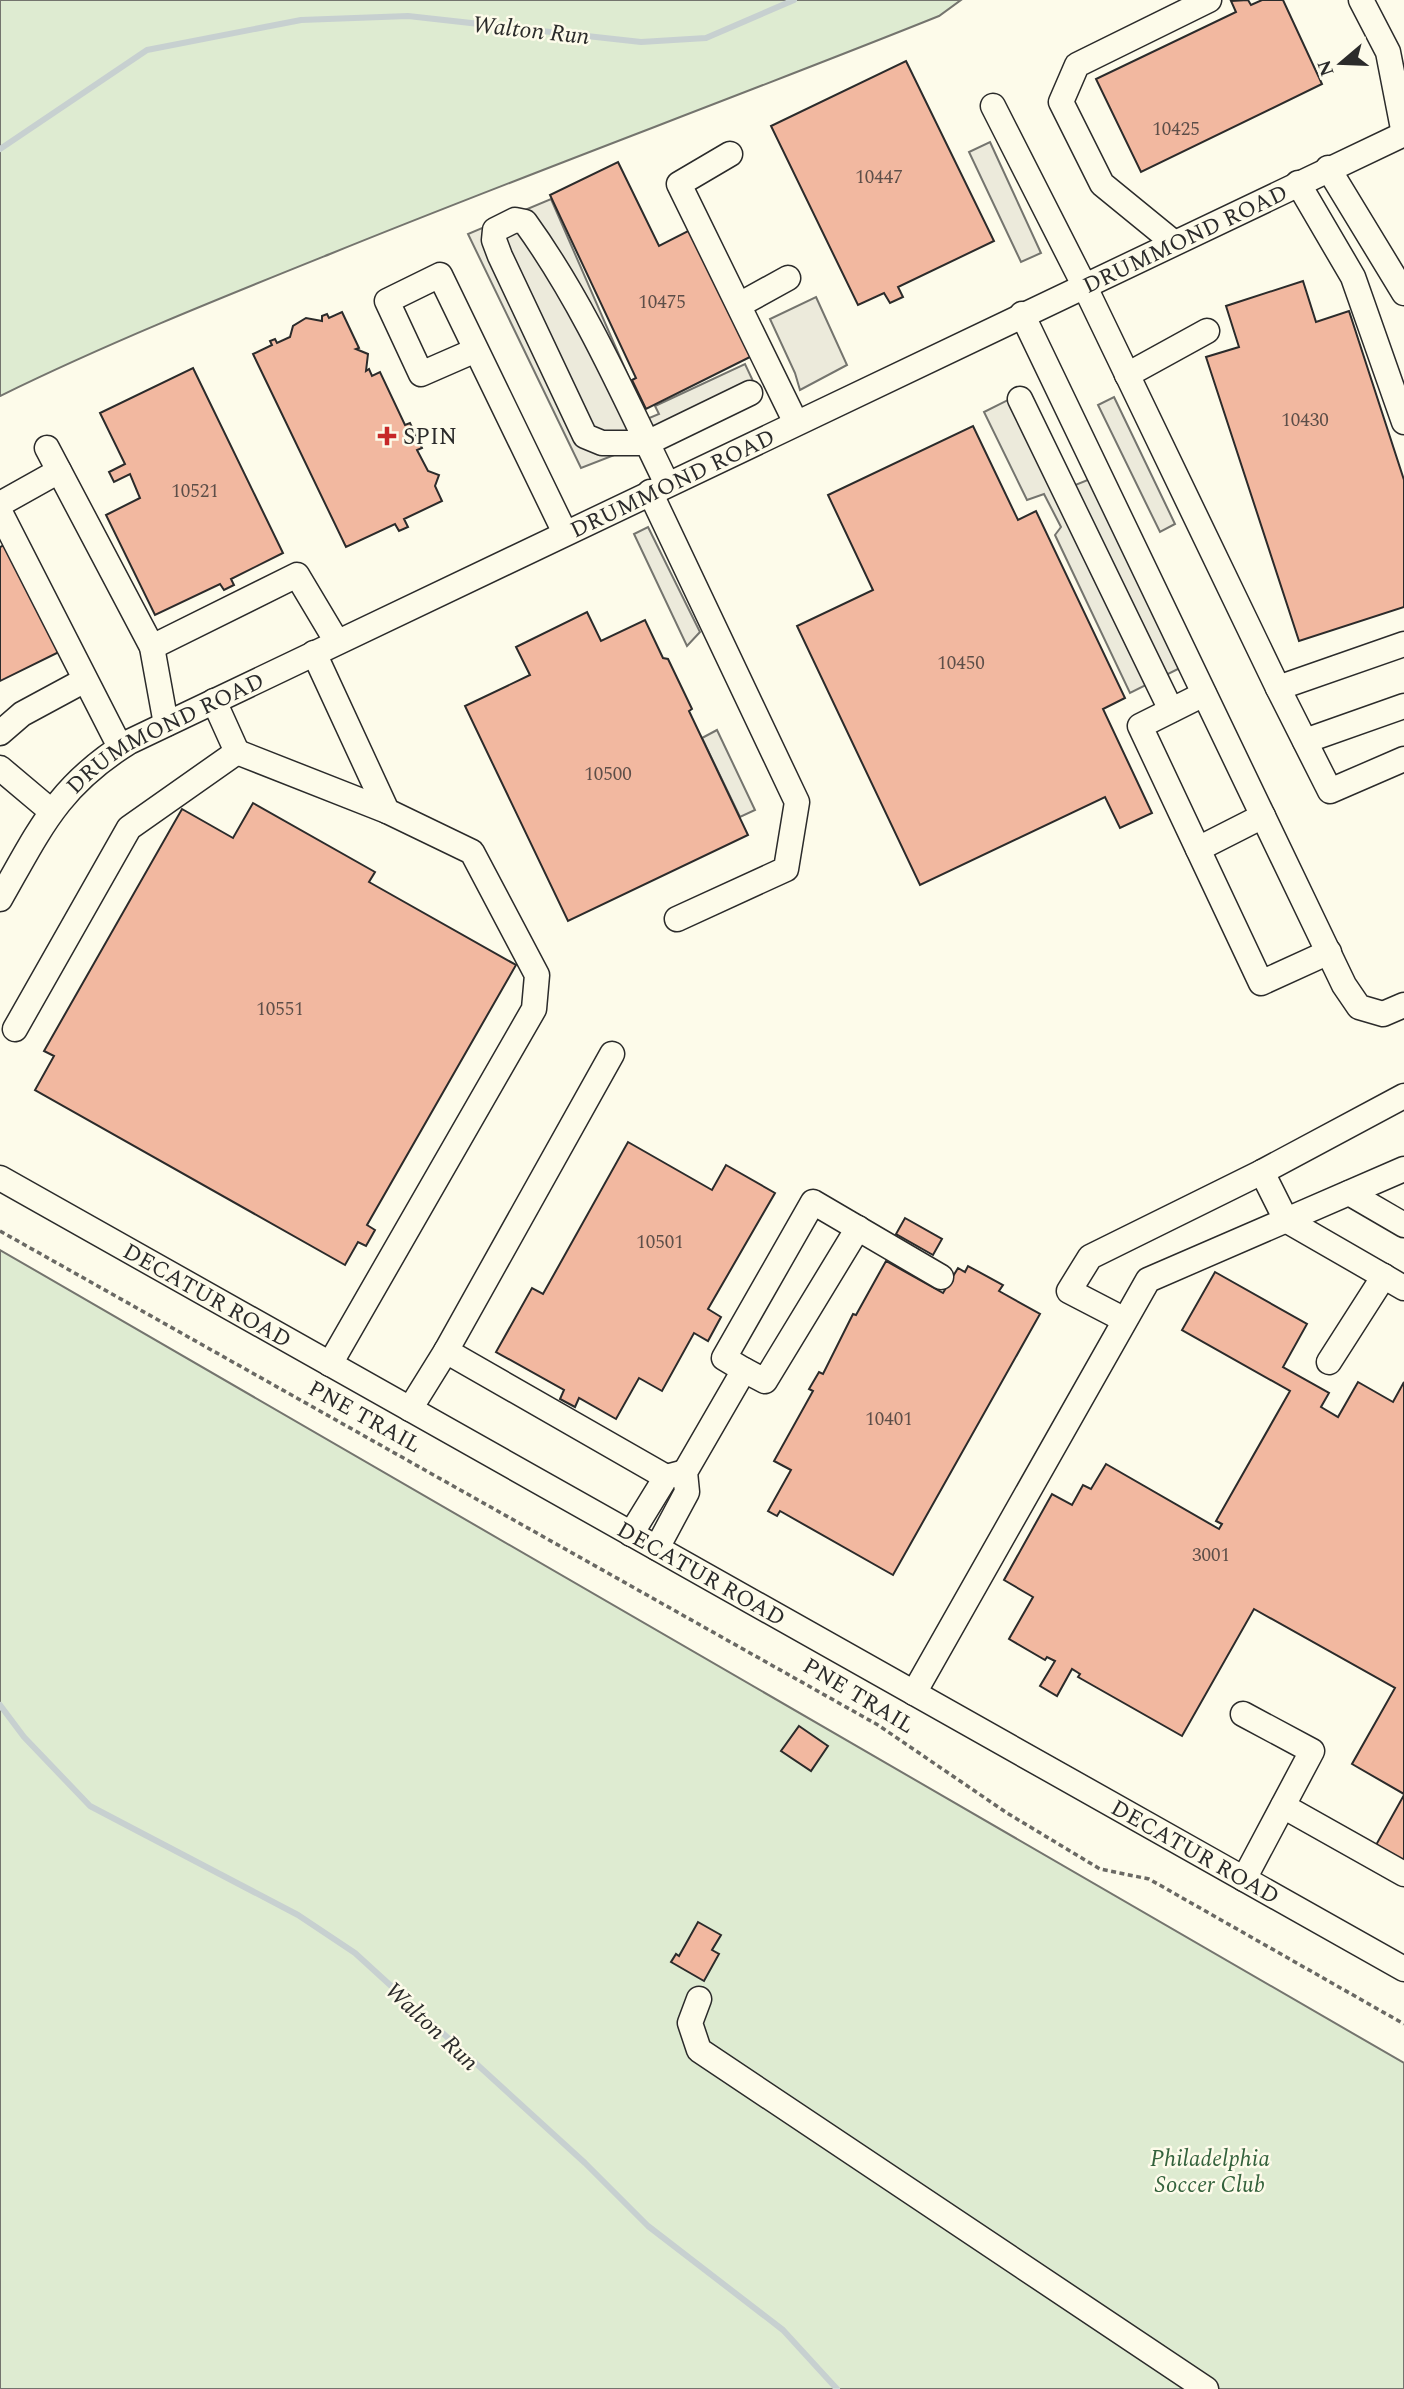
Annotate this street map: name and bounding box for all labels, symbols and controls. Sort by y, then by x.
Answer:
water label: Walton Run [470,7,592,55]
north arrow [1306,28,1376,98]
text: N [1310,56,1343,80]
house number: 10425 [1152,115,1200,144]
house number: 10447 [855,163,903,192]
street label: DRUMMOND ROAD [1077,176,1294,304]
house number: 10475 [638,288,686,317]
house number: 10430 [1281,406,1329,435]
place label: SPIN [403,420,457,455]
street label: DRUMMOND ROAD [564,420,781,548]
marker: SPIN [377,426,397,446]
house number: 10521 [171,477,219,506]
house number: 10450 [937,649,985,678]
street label: DRUMMOND ROAD [58,664,270,803]
house number: 10500 [584,760,632,789]
house number: 10551 [256,995,304,1024]
house number: 10501 [636,1228,684,1257]
street label: DECATUR ROAD [116,1235,297,1358]
street label: PNE TRAIL [301,1372,427,1463]
house number: 10401 [865,1405,913,1434]
street label: DECATUR ROAD [610,1513,791,1636]
house number: 3001 [1192,1541,1230,1570]
street label: PNE TRAIL [796,1649,921,1743]
street label: DECATUR ROAD [1104,1791,1285,1914]
water label: Walton Run [376,1973,487,2080]
park label: Philadelphia Soccer Club [1150,2142,1270,2203]

